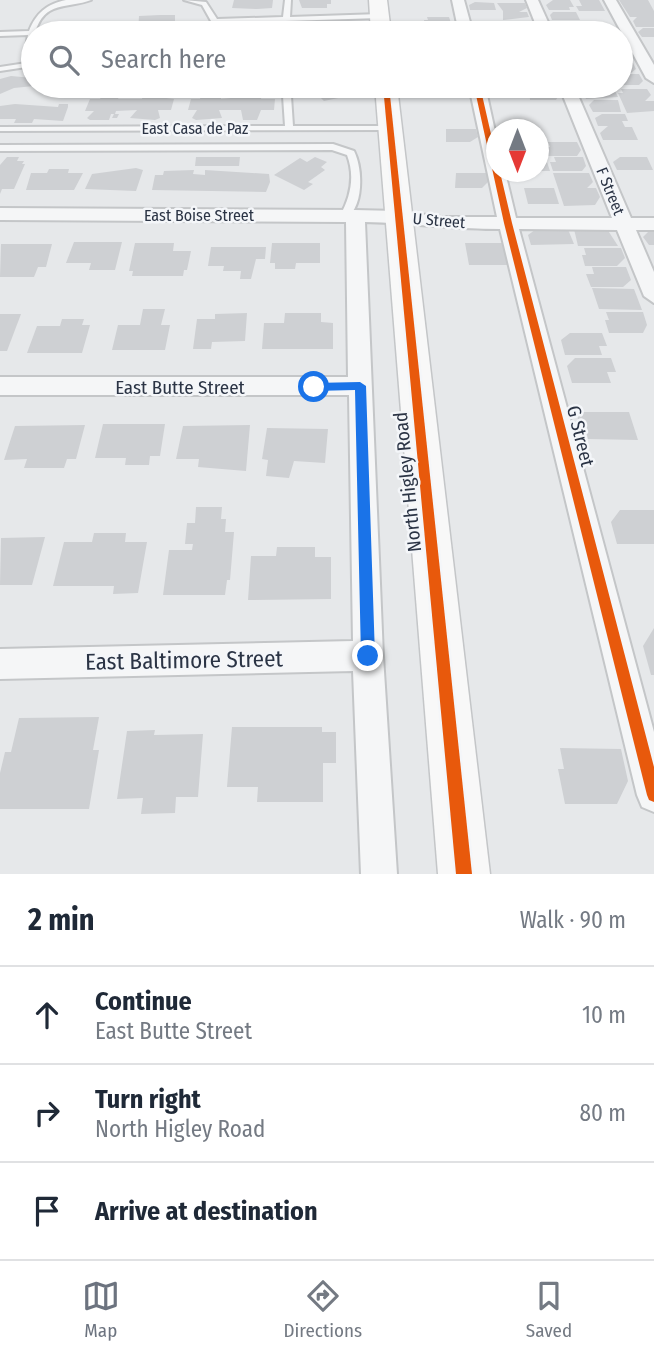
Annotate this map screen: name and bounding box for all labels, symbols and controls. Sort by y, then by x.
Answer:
search box [21,21,633,98]
icon: search [45,41,83,79]
text: Search here [101,44,226,75]
street label: East Casa de Paz [142,119,248,138]
north arrow [486,119,549,182]
street label: F Street [592,164,629,219]
street label: East Boise Street [144,206,255,225]
street label: U Street [412,209,467,232]
route start [298,371,329,402]
street label: East Butte Street [115,376,246,399]
street label: G Street [562,403,599,470]
street label: North Higley Road [389,411,426,553]
route end [352,640,383,671]
street label: East Baltimore Street [85,644,284,676]
text: 2 min [28,902,95,938]
text: Walk · 90 m [520,906,626,934]
text: Continue [95,986,192,1017]
icon: ahead [28,996,66,1034]
text: 10 m [582,1001,626,1029]
text: East Butte Street [95,1017,252,1045]
text: Turn right [95,1084,201,1115]
icon: right [28,1094,66,1132]
text: 80 m [579,1099,626,1127]
text: North Higley Road [95,1115,265,1143]
icon: arrive [28,1192,66,1230]
text: Arrive at destination [95,1196,318,1227]
tab: Map [82,1277,120,1342]
tab: Directions [284,1277,362,1342]
tab: Saved [526,1277,572,1342]

